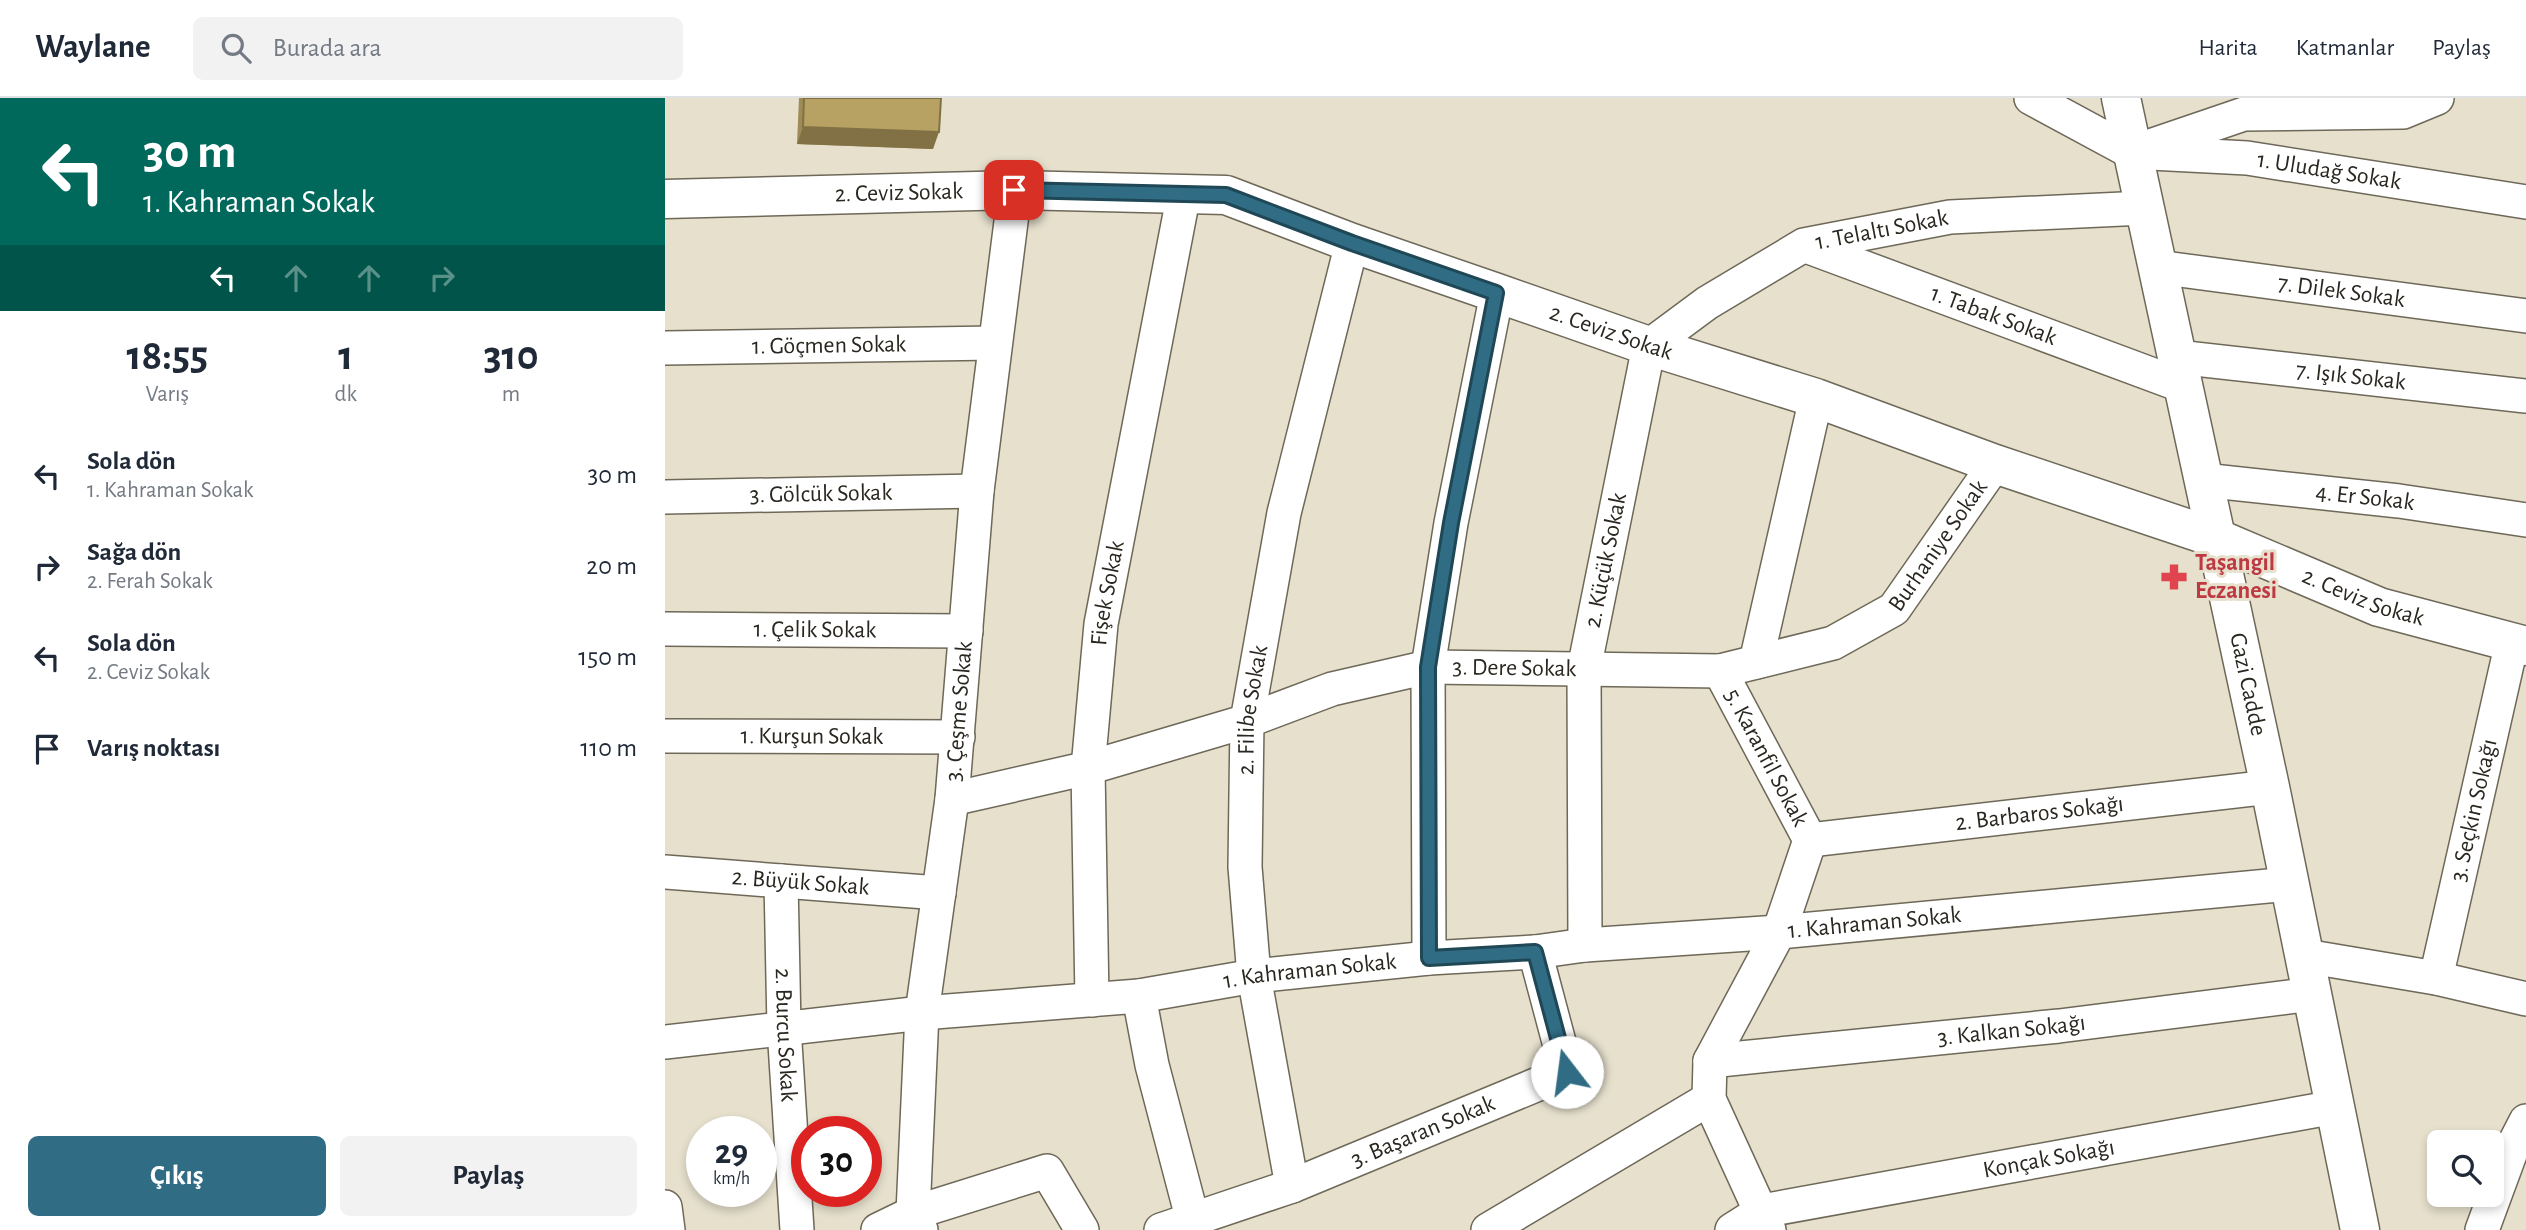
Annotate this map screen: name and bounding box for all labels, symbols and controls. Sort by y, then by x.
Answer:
search box [193,17,683,80]
icon: search [217,29,255,67]
text: Waylane [35,31,151,64]
text: Burada ara [273,35,381,61]
text: Harita [2199,36,2258,60]
text: Katmanlar [2296,36,2394,60]
text: Paylaş [2432,36,2491,60]
icon: left [28,126,119,217]
text: 30 m [143,128,237,177]
street label: 1. Uludağ Sokak [2256,148,2403,194]
pin [984,160,1044,220]
icon: arrive [995,171,1033,209]
street label: 2. Ceviz Sokak [834,179,963,207]
text: 1. Kahraman Sokak [143,186,375,218]
street label: 1. Telaltı Sokak [1814,206,1950,255]
icon: left [204,259,242,297]
icon: ahead [277,259,315,297]
icon: ahead [350,259,388,297]
icon: right [423,259,461,297]
street label: 7. Dilek Sokak [2276,271,2406,312]
street label: 1. Tabak Sokak [1927,281,2060,350]
street label: 2. Ceviz Sokak [1546,300,1675,365]
street label: 1. Göçmen Sokak [752,332,906,359]
text: 18:55 [126,335,208,377]
text: 1 [338,335,353,377]
text: 310 [483,335,539,377]
street label: 7. Işık Sokak [2295,358,2407,394]
text: Varış [145,383,189,406]
text: dk [335,383,357,406]
text: m [502,383,520,406]
text: Sola dön [87,448,176,474]
icon: left [28,457,66,495]
text: 30 m [587,462,637,488]
street label: Burhaniye Sokak [1884,475,1992,616]
text: 1. Kahraman Sokak [87,479,254,502]
street label: 4. Er Sokak [2314,480,2416,515]
street label: 3. Gölcük Sokak [749,481,893,507]
street label: 2. Küçük Sokak [1581,491,1631,630]
text: Sağa dön [87,539,181,565]
street label: Fişek Sokak [1087,539,1129,647]
icon: right [28,548,66,586]
place label: Taşangil Eczanesi [2195,551,2277,603]
text: 20 m [586,553,637,579]
pharmacy icon: Taşangil Eczanesi [2159,562,2189,592]
street label: 2. Ceviz Sokak [2298,564,2427,630]
text: 2. Ferah Sokak [87,570,213,593]
street label: 1. Çelik Sokak [754,618,876,642]
text: Sola dön [87,630,176,656]
street label: Gazi Cadde [2225,631,2271,738]
icon: left [28,639,66,677]
street label: 3. Çeşme Sokak [941,640,977,782]
street label: 2. Filibe Sokak [1234,643,1272,775]
text: 150 m [578,644,637,670]
street label: 3. Dere Sokak [1452,655,1577,681]
text: 2. Ceviz Sokak [87,661,210,684]
street label: 5. Karanfil Sokak [1720,685,1812,830]
street label: 1. Kurşun Sokak [741,724,883,749]
icon: arrive [28,730,66,768]
text: Varış noktası [87,735,220,761]
text: 110 m [580,735,637,761]
street label: 3. Seçkin Sokağı [2446,737,2502,884]
street label: 2. Barbaros Sokağı [1954,792,2125,835]
street label: 2. Büyük Sokak [731,865,870,900]
street label: 1. Kahraman Sokak [1787,903,1962,943]
street label: 1. Kahraman Sokak [1221,949,1397,993]
street label: 2. Burcu Sokak [771,968,801,1102]
street label: 3. Kalkan Sokağı [1936,1011,2087,1050]
position arrow [1530,1035,1604,1109]
street label: 3. Başaran Sokak [1348,1091,1498,1172]
speed limit sign: 30 [791,1116,882,1207]
map controls [2427,1130,2504,1207]
button: search [2427,1130,2504,1207]
text: 29 [715,1135,748,1170]
street label: Konçak Sokağı [1981,1135,2117,1183]
button: Çıkış [28,1136,326,1216]
button: Paylaş [340,1136,637,1216]
text: km/h [713,1170,750,1188]

